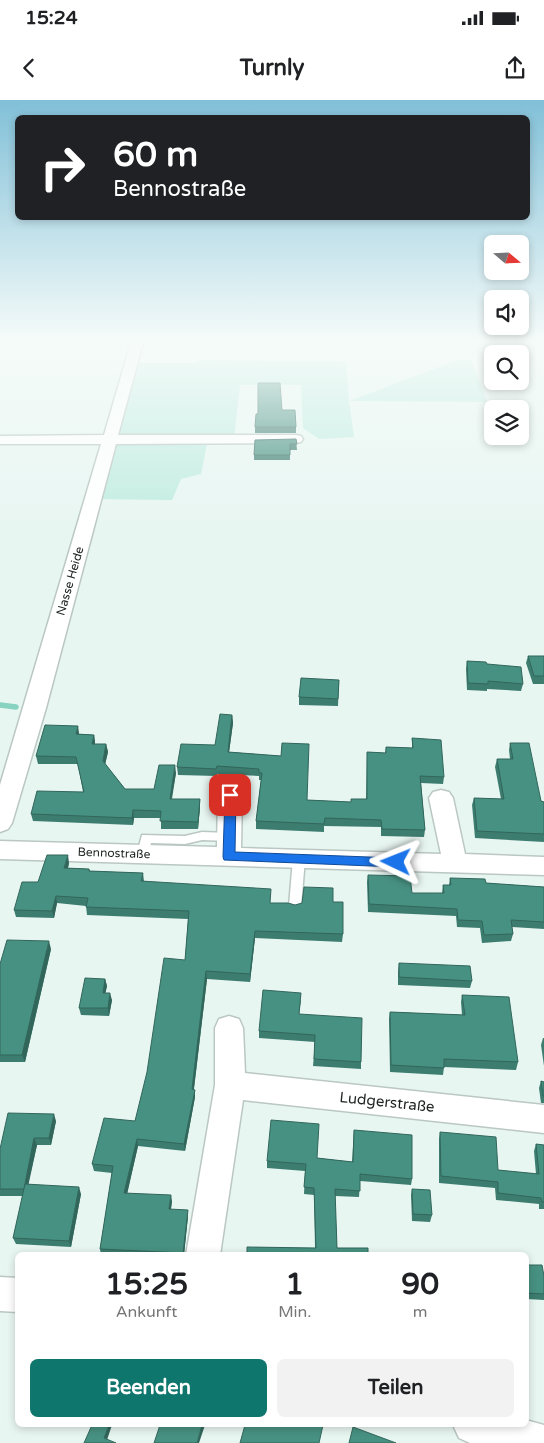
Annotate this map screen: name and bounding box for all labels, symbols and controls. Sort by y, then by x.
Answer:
text: 15:24 [25,7,78,29]
icon: back [15,54,43,82]
icon: share [501,54,529,82]
text: Turnly [240,55,304,81]
text: 60 m [113,134,198,176]
icon: right [30,135,95,200]
text: Bennostraße [113,176,246,202]
north arrow [484,235,529,280]
map controls [484,235,529,445]
button: sound [484,290,529,335]
button: search [484,345,529,390]
button: layers [484,400,529,445]
street label: Nasse Heide [54,545,87,617]
pin [209,774,251,816]
icon: arrive [216,781,244,809]
position arrow [369,835,421,887]
street label: Bennostraße [77,845,151,861]
street label: Ludgerstraße [339,1088,435,1116]
text: 15:25 [105,1266,188,1303]
text: 1 [285,1266,304,1303]
text: 90 [401,1266,439,1303]
text: Ankunft [116,1302,177,1322]
text: Min. [278,1302,311,1322]
text: m [413,1302,428,1322]
button: Beenden [30,1359,267,1417]
button: Teilen [277,1359,514,1417]

